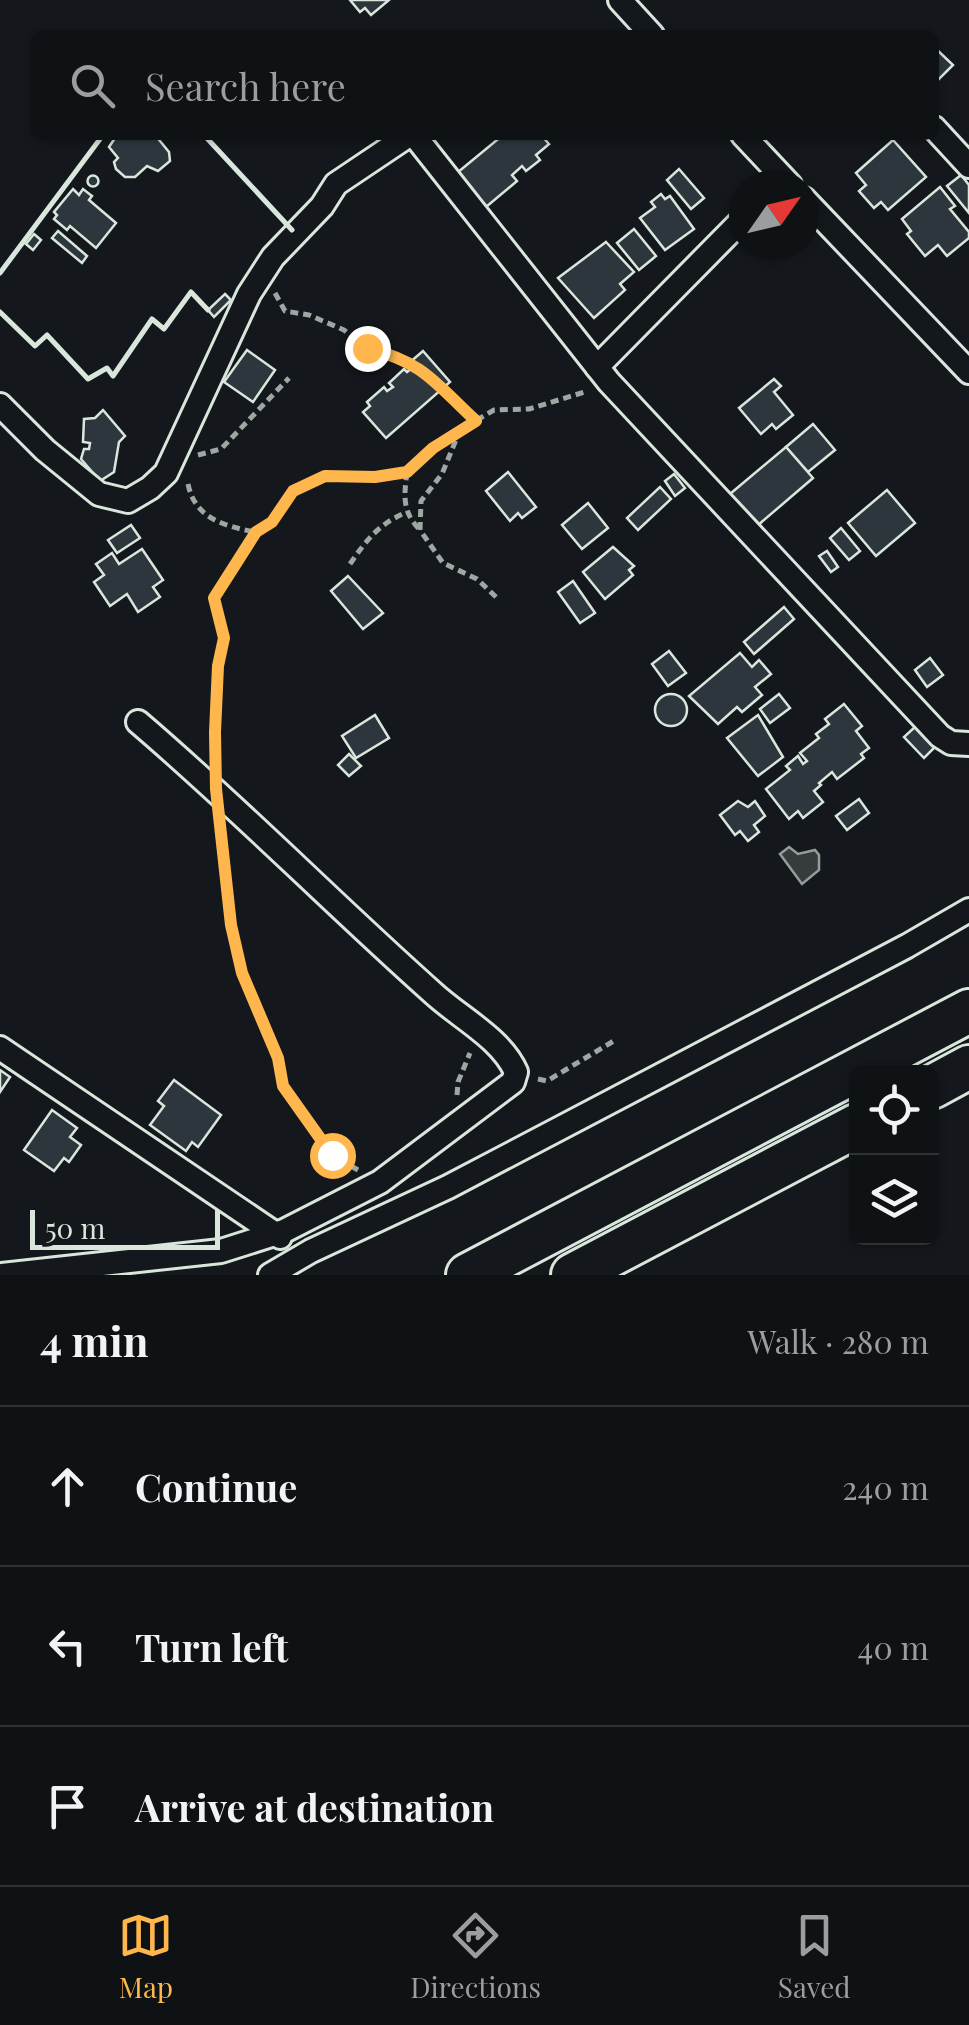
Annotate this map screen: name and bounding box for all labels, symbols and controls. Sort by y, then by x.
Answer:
search box [30,30,939,140]
icon: search [65,58,120,113]
text: Search here [145,60,346,111]
north arrow [729,170,819,260]
route end [345,326,391,372]
map controls [849,1065,939,1245]
button: locate [849,1065,939,1155]
route start [310,1133,356,1179]
button: layers [849,1155,939,1245]
scale bar [30,1205,220,1250]
text: 50 m [45,1209,105,1246]
text: 4 min [40,1312,149,1368]
text: Walk · 280 m [747,1319,929,1362]
icon: ahead [40,1459,95,1514]
text: Continue [135,1461,297,1512]
text: 240 m [842,1465,929,1508]
icon: left [40,1619,95,1674]
text: Turn left [135,1621,288,1672]
text: 40 m [858,1625,929,1668]
icon: arrive [40,1779,95,1834]
text: Arrive at destination [135,1781,494,1832]
tab: Map [118,1908,173,2005]
tab: Directions [410,1908,541,2005]
tab: Saved [778,1908,851,2005]

